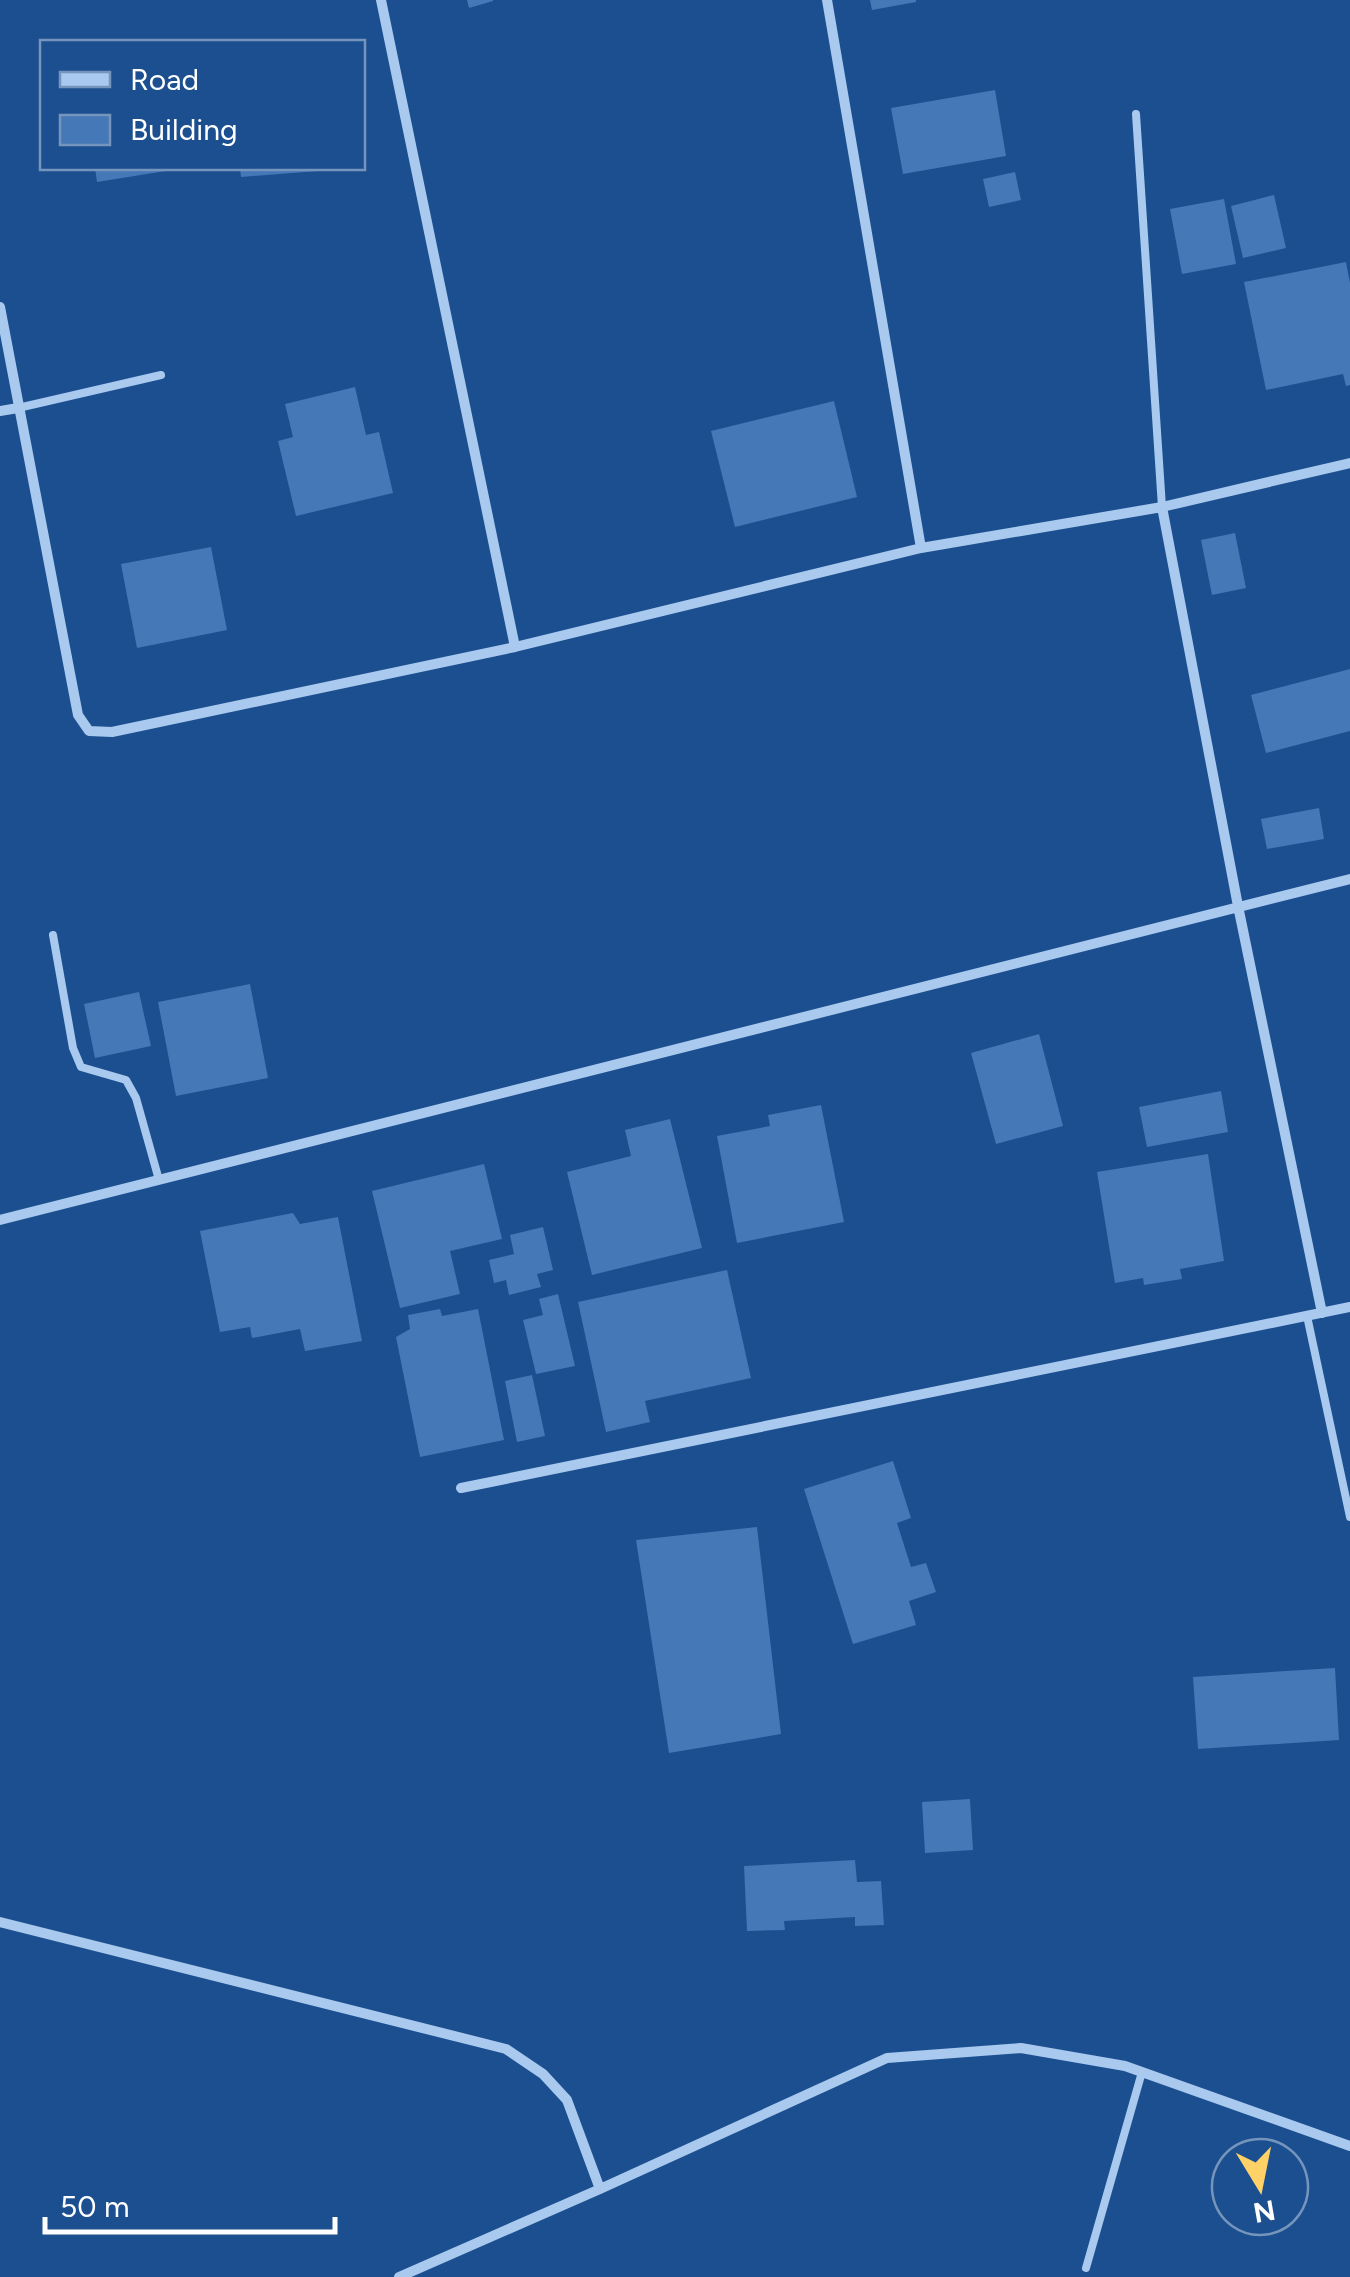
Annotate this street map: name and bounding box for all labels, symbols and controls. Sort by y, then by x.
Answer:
legend [40,40,365,170]
text: Road [130,61,199,98]
text: Building [130,111,238,148]
north arrow [1210,2137,1310,2237]
scale bar [45,2172,335,2234]
text: 50 m [60,2188,129,2225]
text: N [1251,2193,1278,2230]

